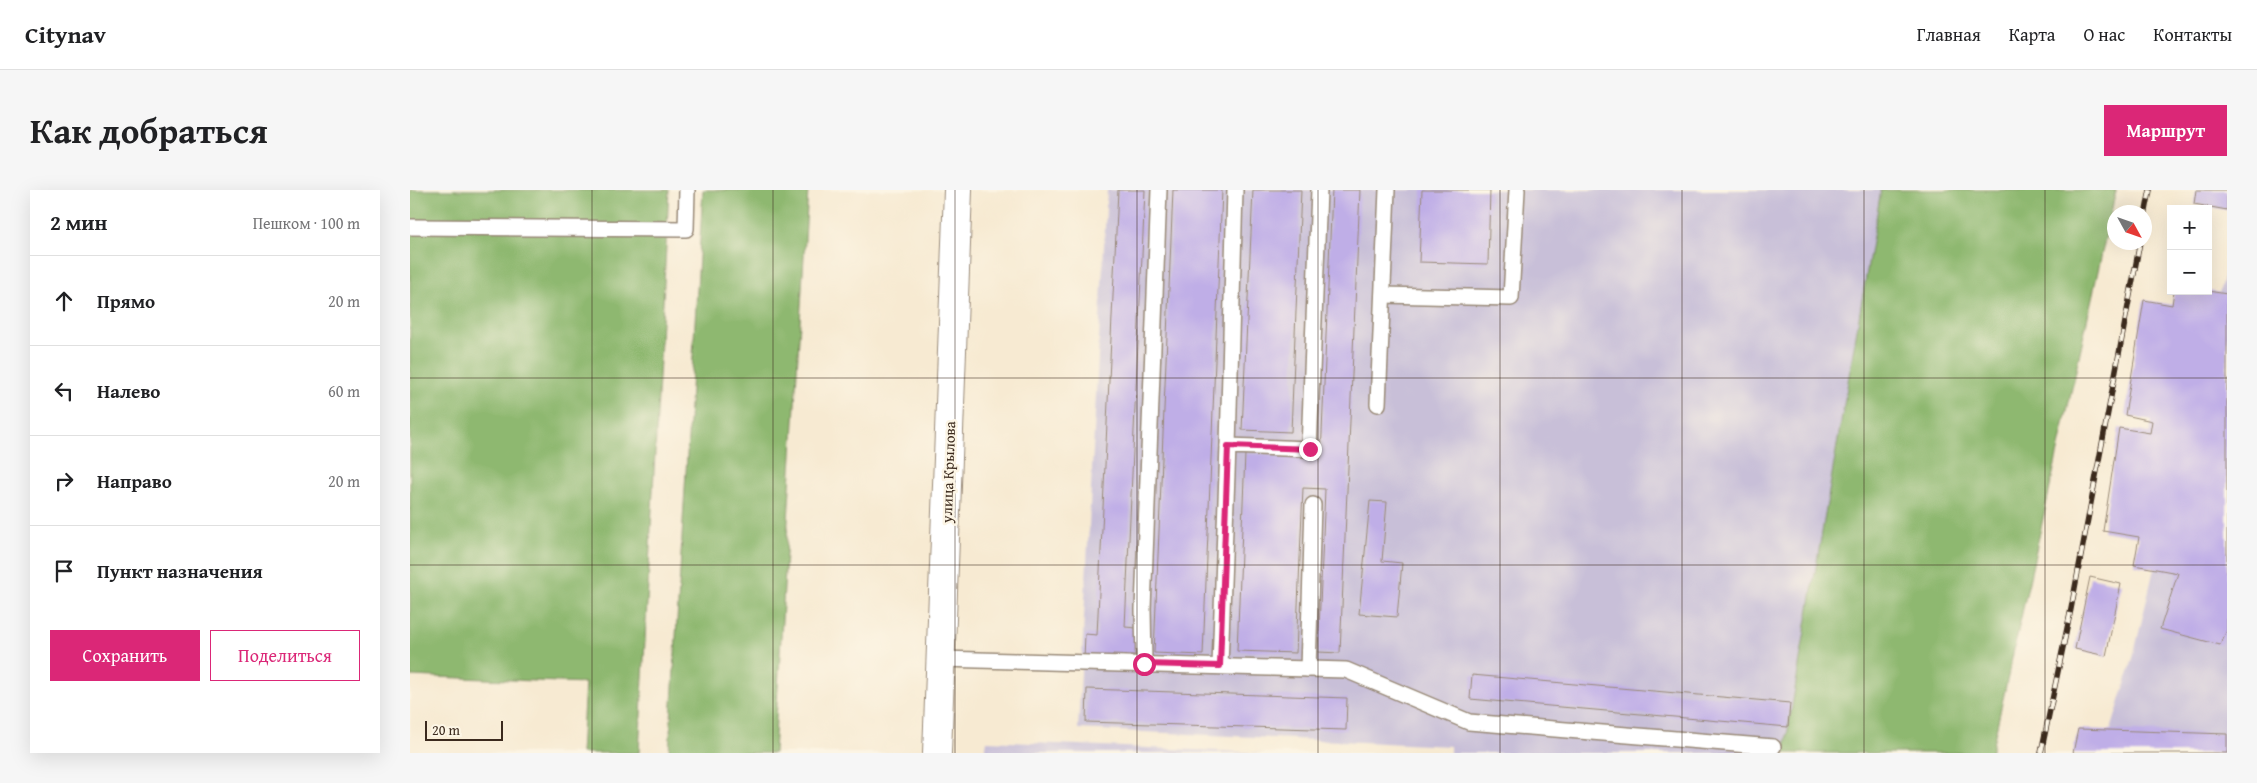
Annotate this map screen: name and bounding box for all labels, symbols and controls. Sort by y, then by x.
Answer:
text: Citynav [25,17,106,52]
text: Главная [1917,21,1981,48]
text: Карта [2009,21,2055,48]
text: О нас [2083,21,2125,48]
text: Контакты [2153,21,2232,48]
text: Как добраться [30,105,268,156]
button: Маршрут [2104,105,2227,156]
north arrow [2107,205,2152,250]
map controls [2167,205,2212,295]
button: + [2167,205,2212,250]
text: 2 мин [50,207,107,238]
text: Пешком · 100 m [253,211,360,235]
button: − [2167,250,2212,295]
icon: ahead [50,287,78,315]
text: Прямо [97,287,155,315]
text: 20 m [328,289,360,313]
icon: left [50,377,78,405]
text: Налево [97,377,160,405]
text: 60 m [328,379,360,403]
street label: улица Крылова [936,420,960,524]
route end [1299,438,1322,461]
icon: right [50,467,78,495]
text: Направо [97,467,172,495]
text: 20 m [328,469,360,493]
icon: arrive [50,557,78,585]
text: Пункт назначения [97,557,263,585]
button: Сохранить [50,630,200,681]
button: Поделиться [210,630,360,681]
route start [1133,653,1156,676]
scale bar [425,718,502,741]
text: 20 m [432,720,460,740]

